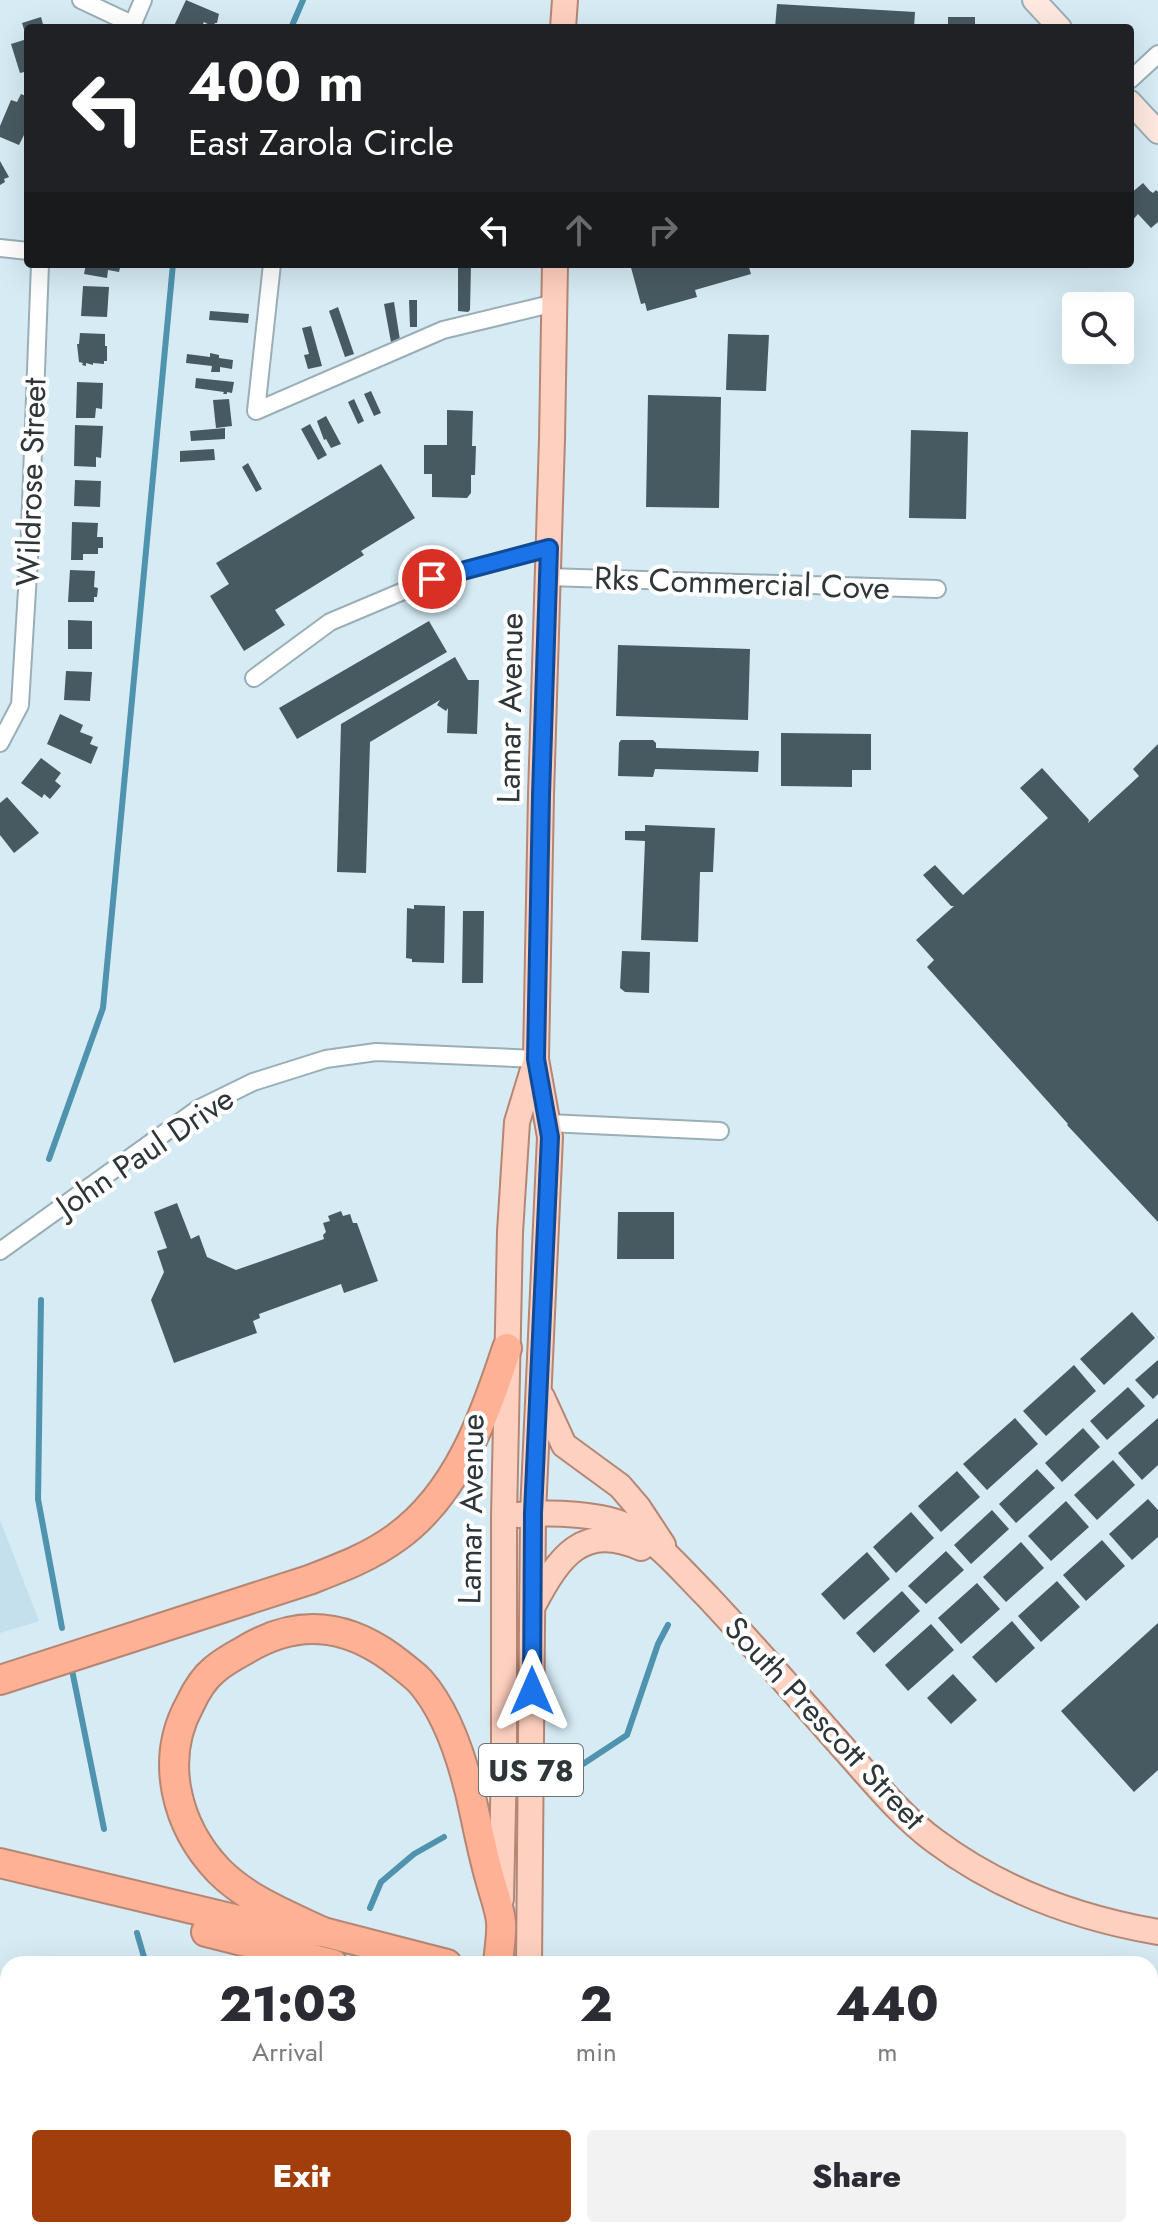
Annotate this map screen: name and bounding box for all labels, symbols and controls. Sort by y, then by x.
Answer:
text: 400 m [188,41,364,122]
icon: left [56,56,160,160]
text: East Zarola Circle [188,116,454,168]
icon: left [473,208,517,252]
icon: ahead [557,208,601,252]
icon: right [641,208,685,252]
map controls [1062,292,1134,364]
button: search [1062,292,1134,364]
street label: Wildrose Street [4,376,58,587]
pin [398,545,466,613]
street label: Rks Commercial Cove [593,555,891,611]
icon: arrive [410,557,454,601]
street label: Lamar Avenue [485,612,535,804]
street label: John Paul Drive [44,1076,243,1231]
street label: Lamar Avenue [446,1413,496,1605]
street label: South Prescott Street [714,1606,936,1840]
position arrow [490,1649,574,1733]
road number: US 78 [479,1744,583,1796]
text: 21:03 [219,1970,357,2039]
text: 2 [580,1970,613,2039]
text: 440 [836,1970,939,2039]
text: Arrival [252,2033,324,2071]
text: min [576,2033,617,2071]
text: m [877,2033,897,2071]
button: Exit [32,2130,571,2222]
button: Share [587,2130,1126,2222]

